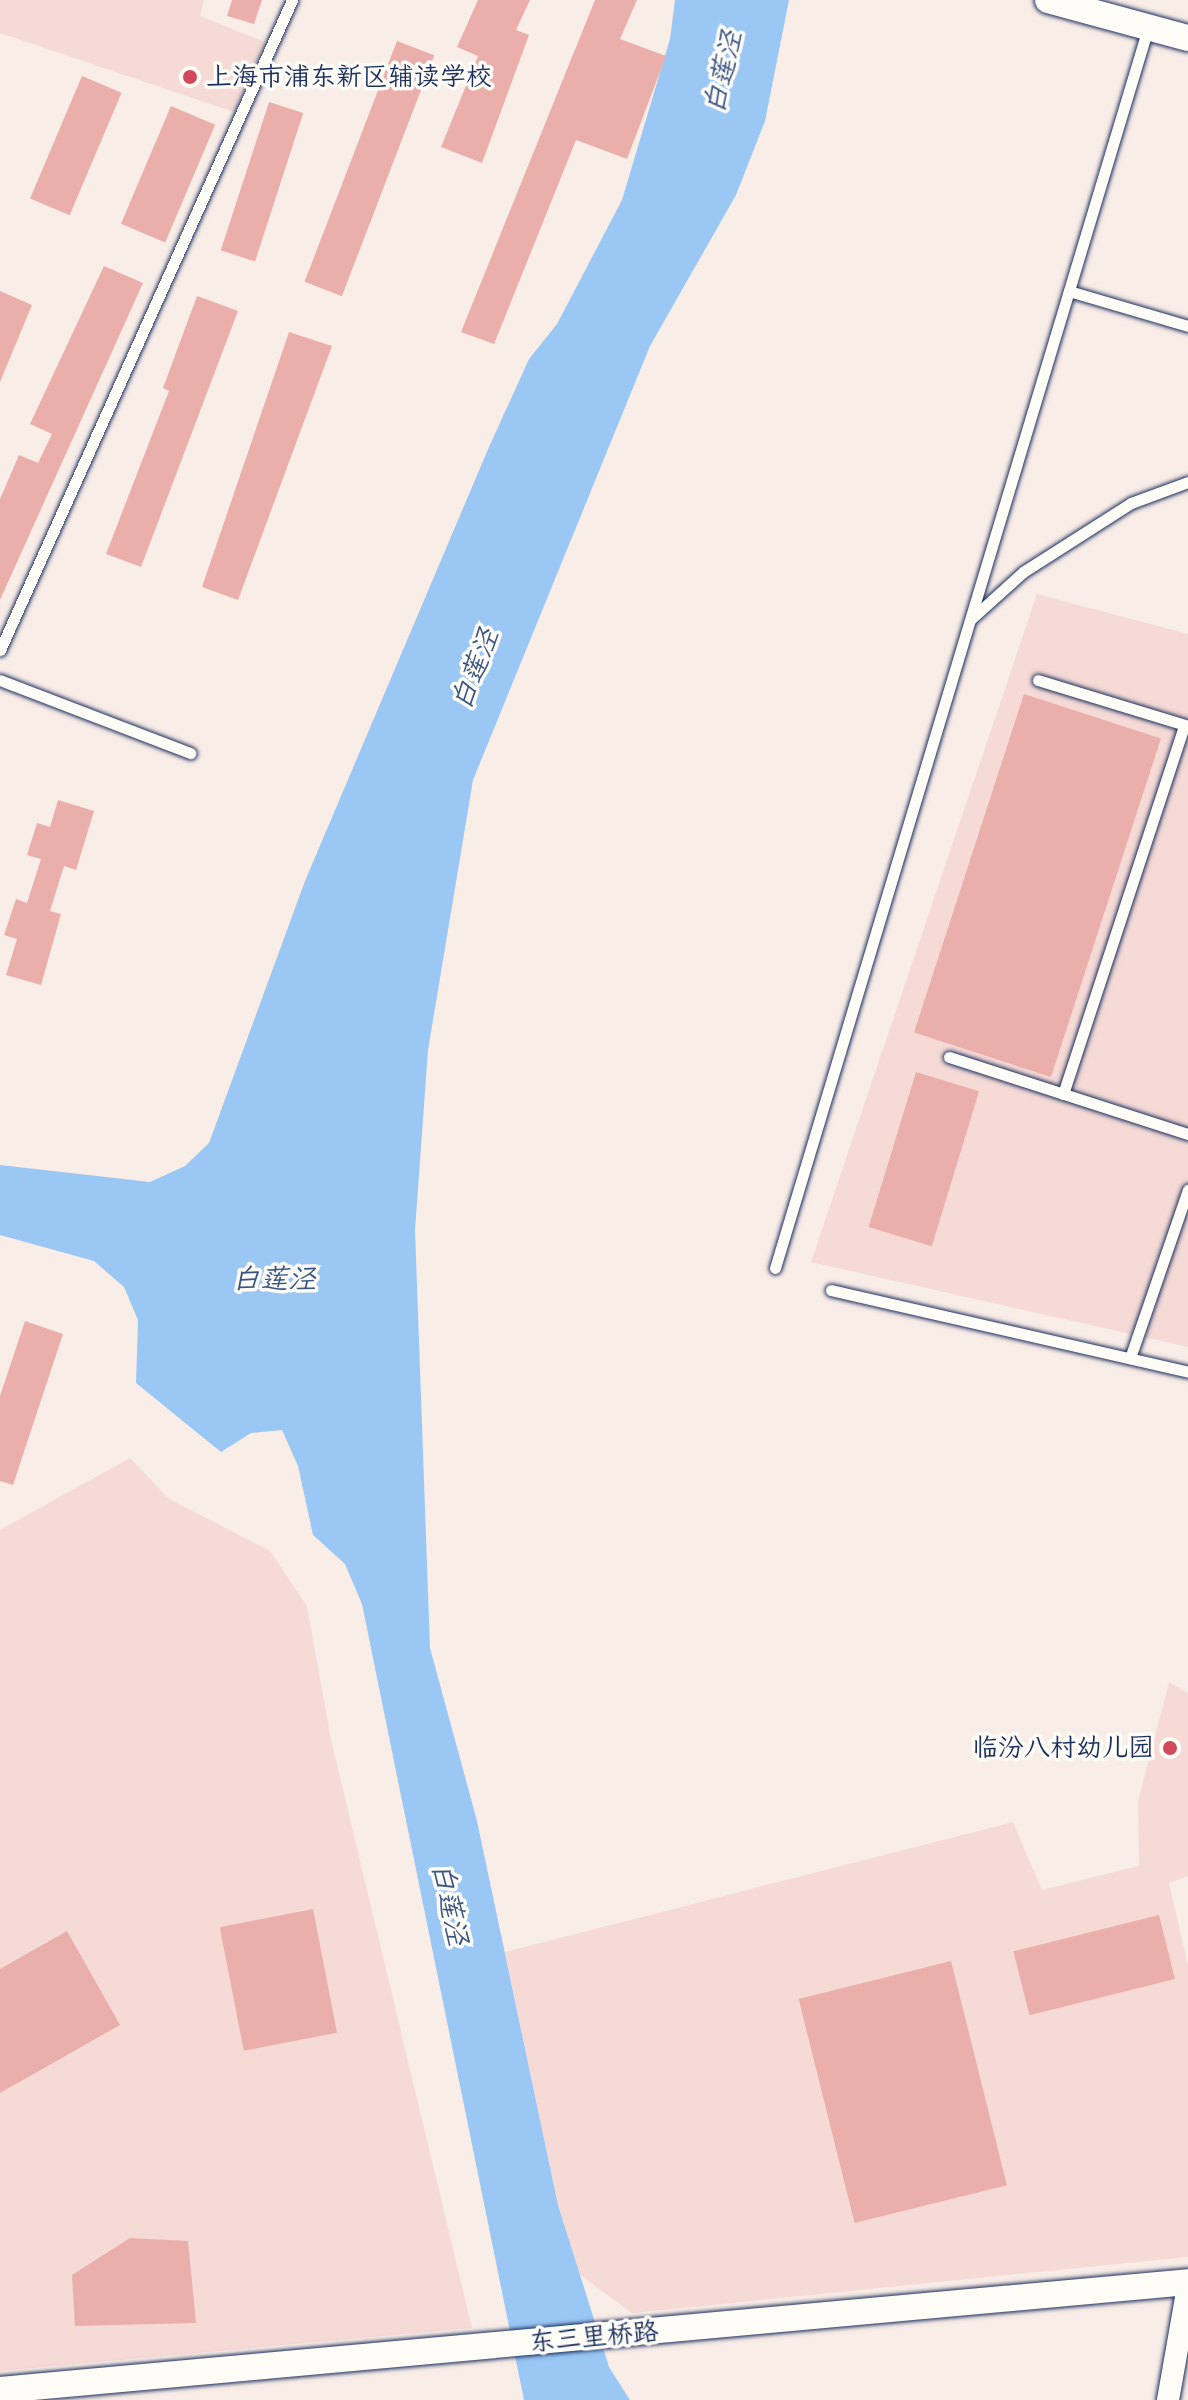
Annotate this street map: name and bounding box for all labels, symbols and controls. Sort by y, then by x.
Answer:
water label: 白莲泾 [697,27,749,117]
place label: 上海市浦东新区辅读学校 [206,61,492,93]
marker: 上海市浦东新区辅读学校 [181,68,199,86]
water label: 白莲泾 [444,624,506,714]
water label: 白莲泾 [232,1262,316,1296]
place label: 临汾八村幼儿园 [972,1732,1154,1764]
marker: 临汾八村幼儿园 [1161,1739,1179,1757]
water label: 白莲泾 [425,1859,475,1949]
street label: 东三里桥路 [528,2316,660,2358]

